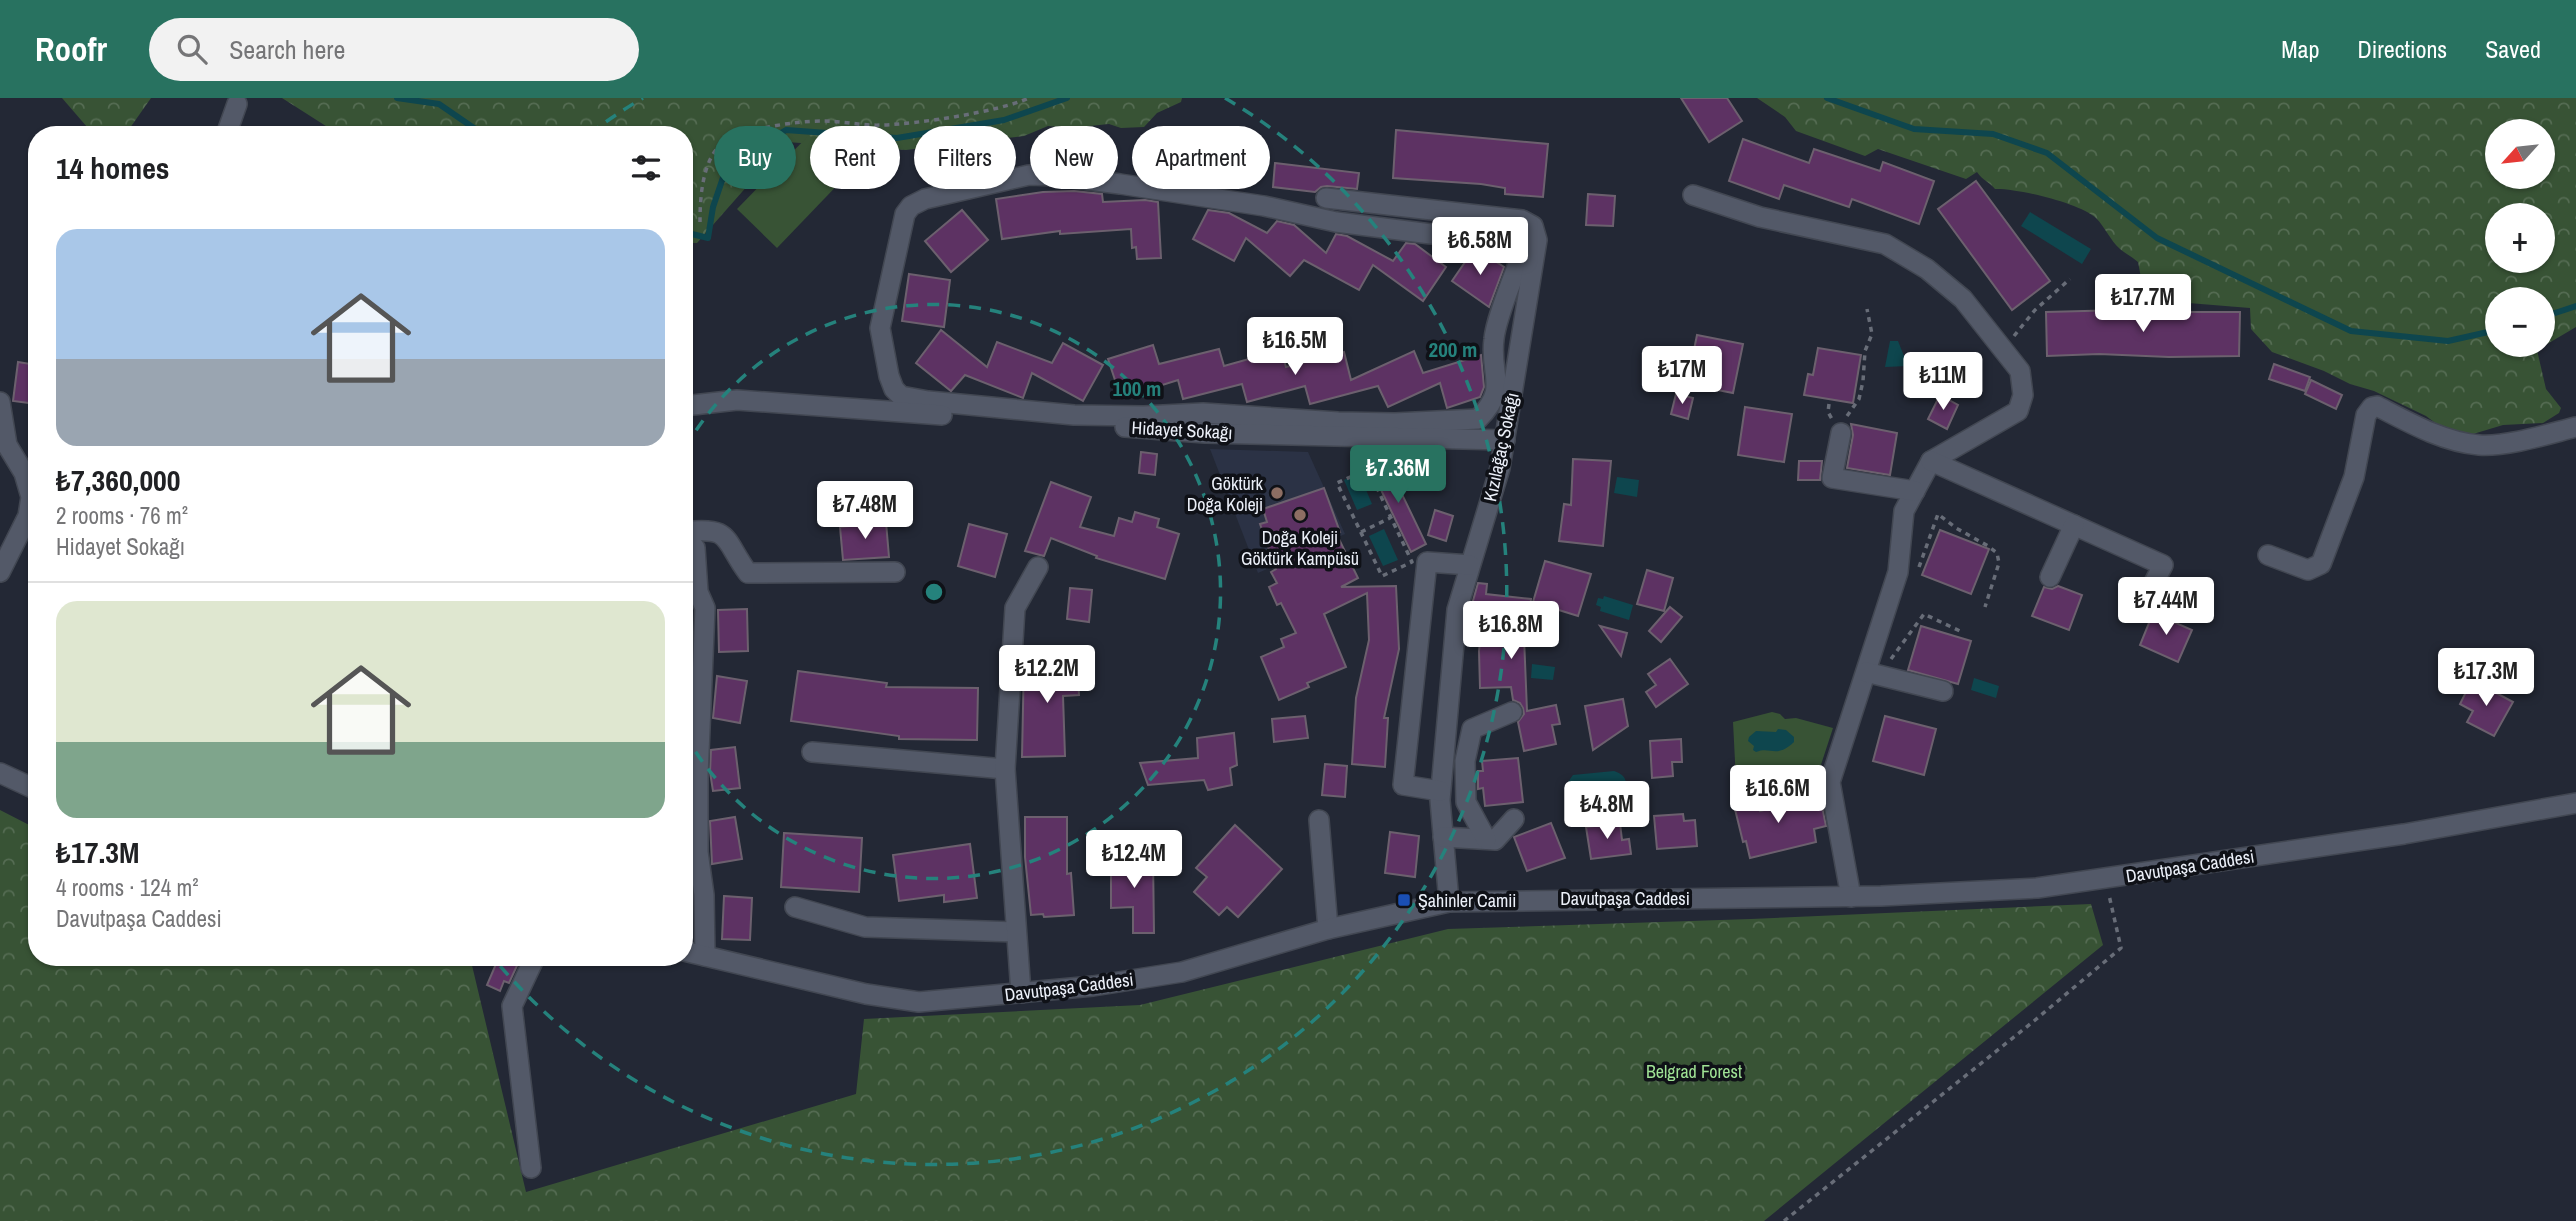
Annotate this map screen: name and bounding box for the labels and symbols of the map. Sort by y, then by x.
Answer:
north arrow [2485,119,2555,189]
pin: ₺6.58M [1423,218,1537,277]
pin: ₺17.7M [2086,274,2200,334]
pin: ₺16.5M [1238,317,1352,377]
text: 200 m [1429,335,1477,364]
pin: ₺17M [1641,346,1723,406]
pin: ₺11M [1902,352,1984,412]
text: 100 m [1113,374,1161,403]
street label: Kızılağaç Sokağı [1477,390,1525,504]
street label: Hidayet Sokağı [1131,415,1233,445]
pin: ₺7.36M [1341,446,1455,505]
place label: Göktürk Doğa Koleji [1187,471,1264,517]
pin: ₺7.48M [808,482,922,541]
marker: Göktürk Doğa Koleji [1269,485,1285,501]
marker: Doğa Koleji Göktürk Kampüsü [1292,507,1308,523]
place label: Doğa Koleji Göktürk Kampüsü [1241,525,1359,571]
pin: ₺7.44M [2109,578,2223,637]
centre of rings [922,580,946,604]
pin: ₺16.8M [1454,602,1568,661]
pin: ₺12.2M [990,646,1104,705]
pin: ₺17.3M [2429,648,2543,708]
pin: ₺16.6M [1721,766,1835,825]
pin: ₺4.8M [1558,782,1656,841]
pin: ₺12.4M [1077,830,1191,890]
street label: Davutpaşa Caddesi [2124,844,2256,888]
street label: Davutpaşa Caddesi [1560,886,1690,911]
place label: Şahinler Camii [1418,888,1516,913]
marker: Şahinler Camii [1396,892,1412,908]
street label: Davutpaşa Caddesi [1003,967,1135,1007]
park label: Belgrad Forest [1646,1059,1742,1084]

